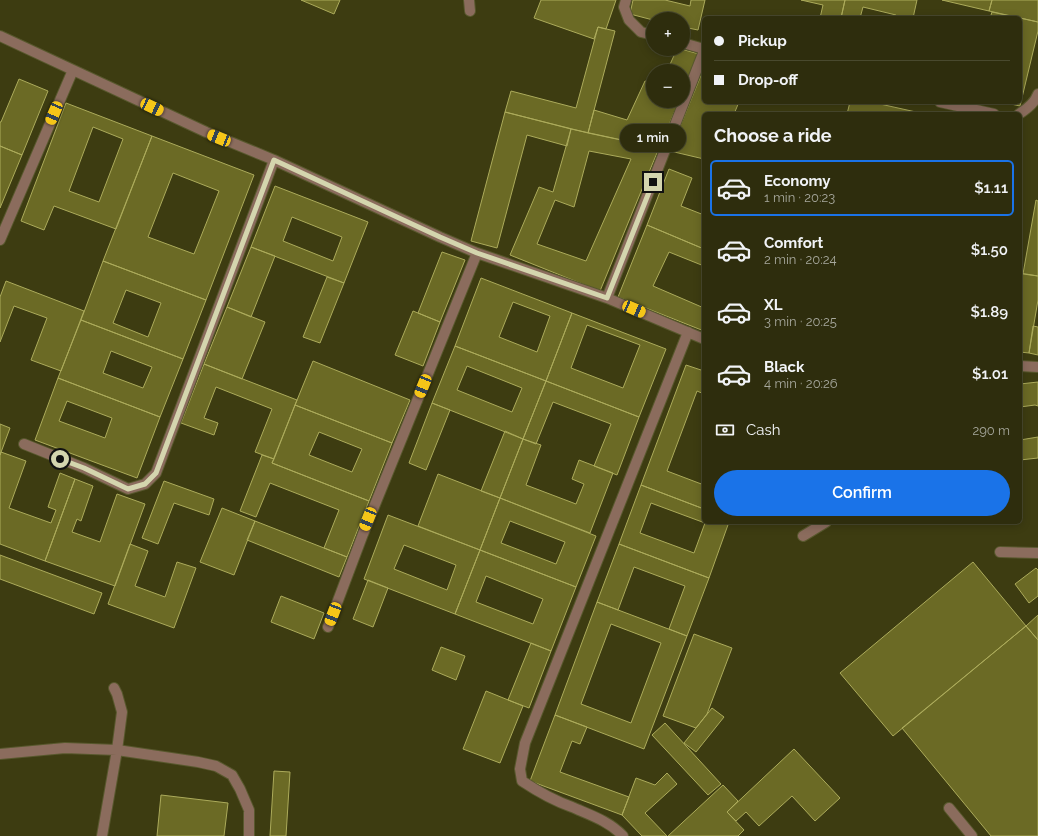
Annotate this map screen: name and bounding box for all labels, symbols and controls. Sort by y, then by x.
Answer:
map controls [646,12,690,108]
button: + [646,12,690,56]
text: Pickup [738,32,787,50]
button: − [646,64,690,108]
text: Drop-off [738,71,798,89]
car [139,96,165,118]
car [44,100,64,126]
callout: 1 min [620,124,686,152]
text: Choose a ride [714,125,832,146]
car [206,128,232,148]
text: 1 min [637,130,669,145]
icon: car [716,170,752,206]
text: Economy [764,172,831,190]
route end [644,173,662,191]
text: $1.11 [974,179,1008,197]
text: 1 min · 20:23 [764,190,835,205]
icon: car [716,232,752,268]
text: Comfort [764,234,823,252]
text: $1.50 [971,241,1008,259]
text: 2 min · 20:24 [764,252,837,267]
icon: car [716,294,752,330]
text: XL [764,296,782,314]
car [621,299,647,319]
text: $1.89 [970,303,1008,321]
text: 3 min · 20:25 [764,314,837,329]
icon: car [716,356,752,392]
text: Black [764,358,804,376]
text: $1.01 [972,365,1008,383]
car [413,373,433,399]
text: 4 min · 20:26 [764,376,838,391]
icon: cash [714,419,736,441]
text: Cash [746,421,780,439]
text: 290 m [972,423,1010,438]
route start [51,450,69,468]
button: Confirm [714,470,1010,516]
car [358,506,378,532]
car [323,601,343,627]

